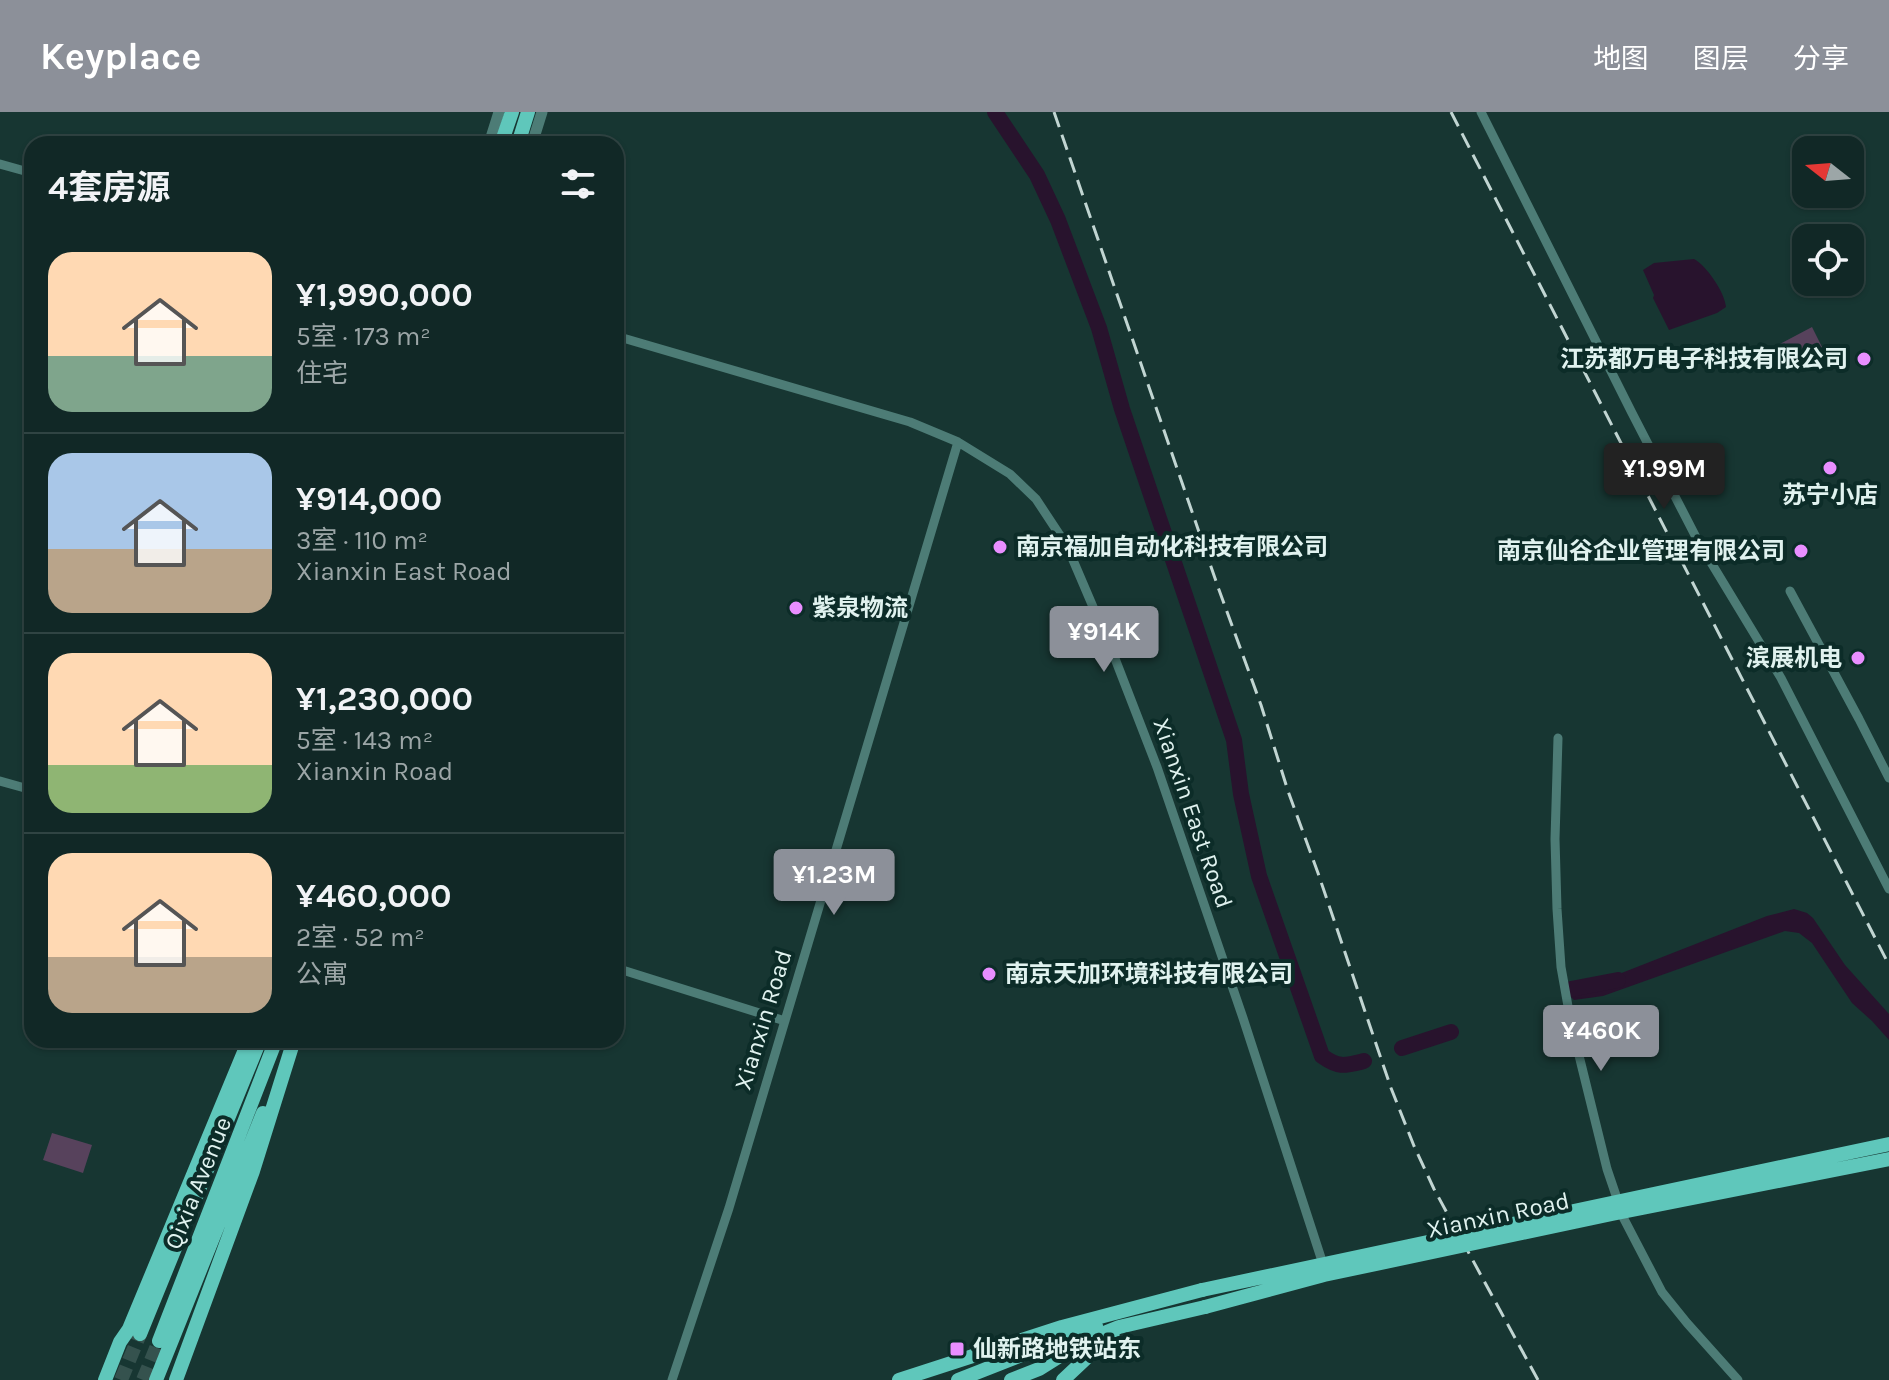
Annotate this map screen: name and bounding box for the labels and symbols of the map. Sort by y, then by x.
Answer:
north arrow [1792,136,1864,208]
place label: 江苏都万电子科技有限公司 [1560,345,1848,373]
marker: 江苏都万电子科技有限公司 [1855,350,1873,368]
pin: ¥1.99M [1599,443,1729,511]
marker: 苏宁小店 [1821,459,1839,477]
place label: 苏宁小店 [1782,481,1878,509]
place label: 南京福加自动化科技有限公司 [1016,533,1328,561]
place label: 南京仙谷企业管理有限公司 [1497,537,1785,565]
marker: 南京福加自动化科技有限公司 [991,538,1009,556]
marker: 南京仙谷企业管理有限公司 [1792,542,1810,560]
place label: 紫泉物流 [812,594,908,622]
marker: 紫泉物流 [787,599,805,617]
pin: ¥914K [1048,606,1160,674]
place label: 滨展机电 [1746,644,1842,672]
marker: 滨展机电 [1849,649,1867,667]
street label: Xianxin East Road [1147,714,1239,912]
pin: ¥1.23M [769,849,899,917]
street label: Xianxin Road [728,947,798,1093]
place label: 南京天加环境科技有限公司 [1005,960,1293,988]
marker: 南京天加环境科技有限公司 [980,965,998,983]
pin: ¥460K [1545,1005,1657,1073]
street label: Qixia Avenue [159,1113,237,1253]
street label: Xianxin Road [1424,1186,1572,1244]
place label: 仙新路地铁站东 [973,1335,1141,1363]
marker: 仙新路地铁站东 [948,1340,966,1358]

